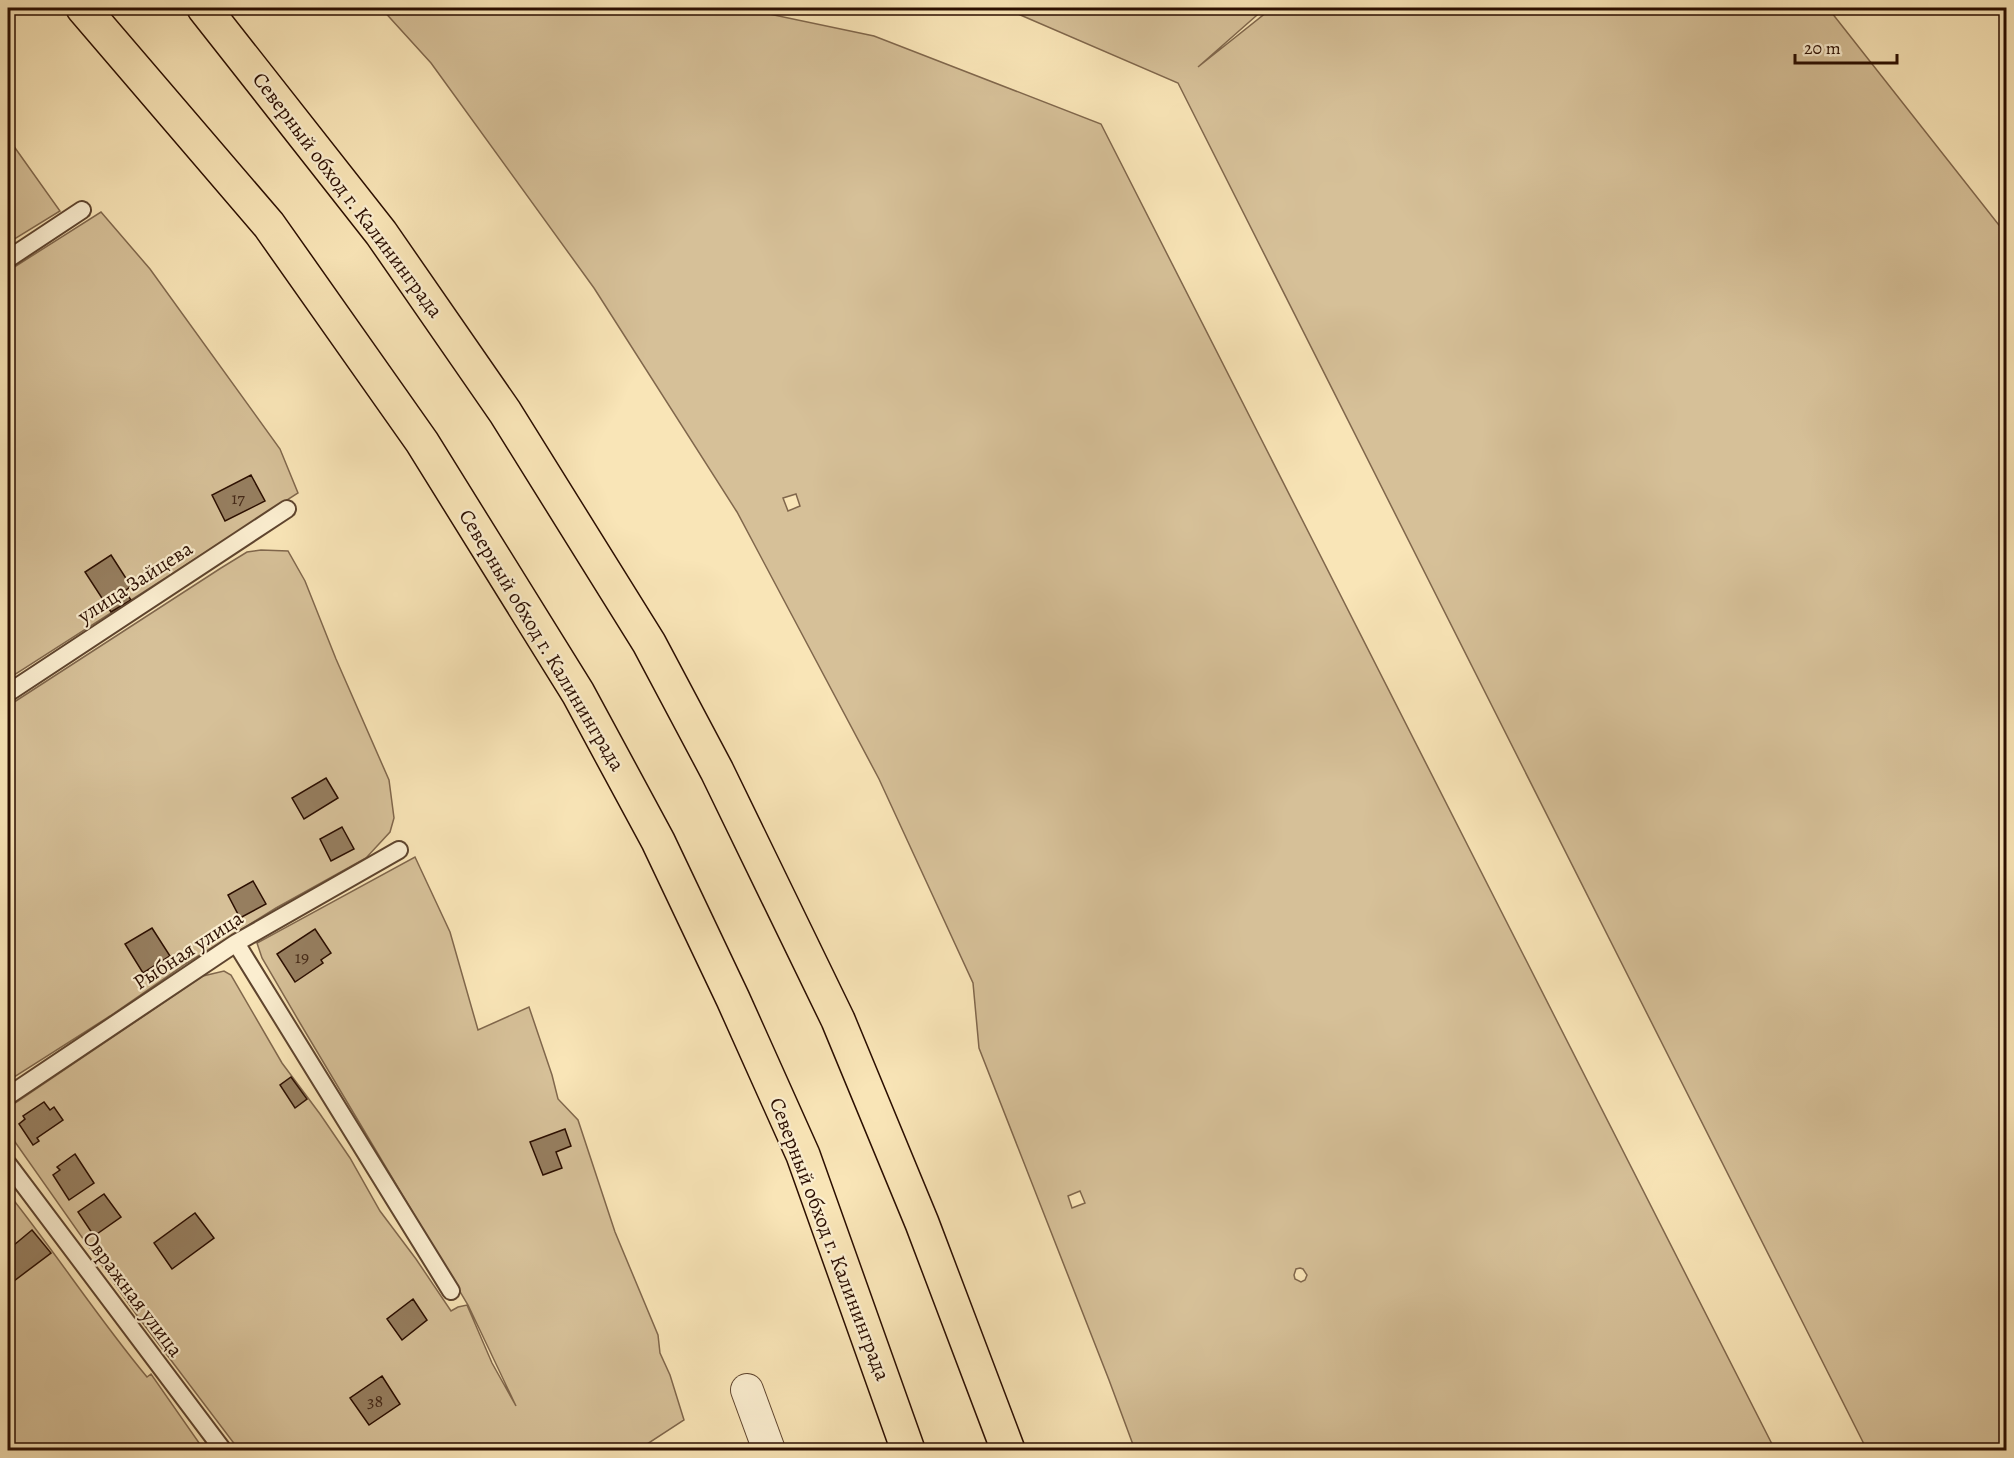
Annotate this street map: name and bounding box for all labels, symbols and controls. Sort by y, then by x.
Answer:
scale bar [1795,27,1897,65]
text: 20 m [1804,36,1841,60]
street label: Северный обход г. Калининграда [246,66,450,324]
house number: 17 [231,486,245,510]
street label: Северный обход г. Калининграда [453,504,632,776]
street label: улица Зайцева [71,534,198,630]
street label: Рыбная улица [127,904,249,996]
house number: 19 [295,945,309,969]
street label: Северный обход г. Калининграда [763,1094,897,1385]
street label: Овражная улица [76,1225,190,1363]
house number: 38 [367,1389,383,1413]

